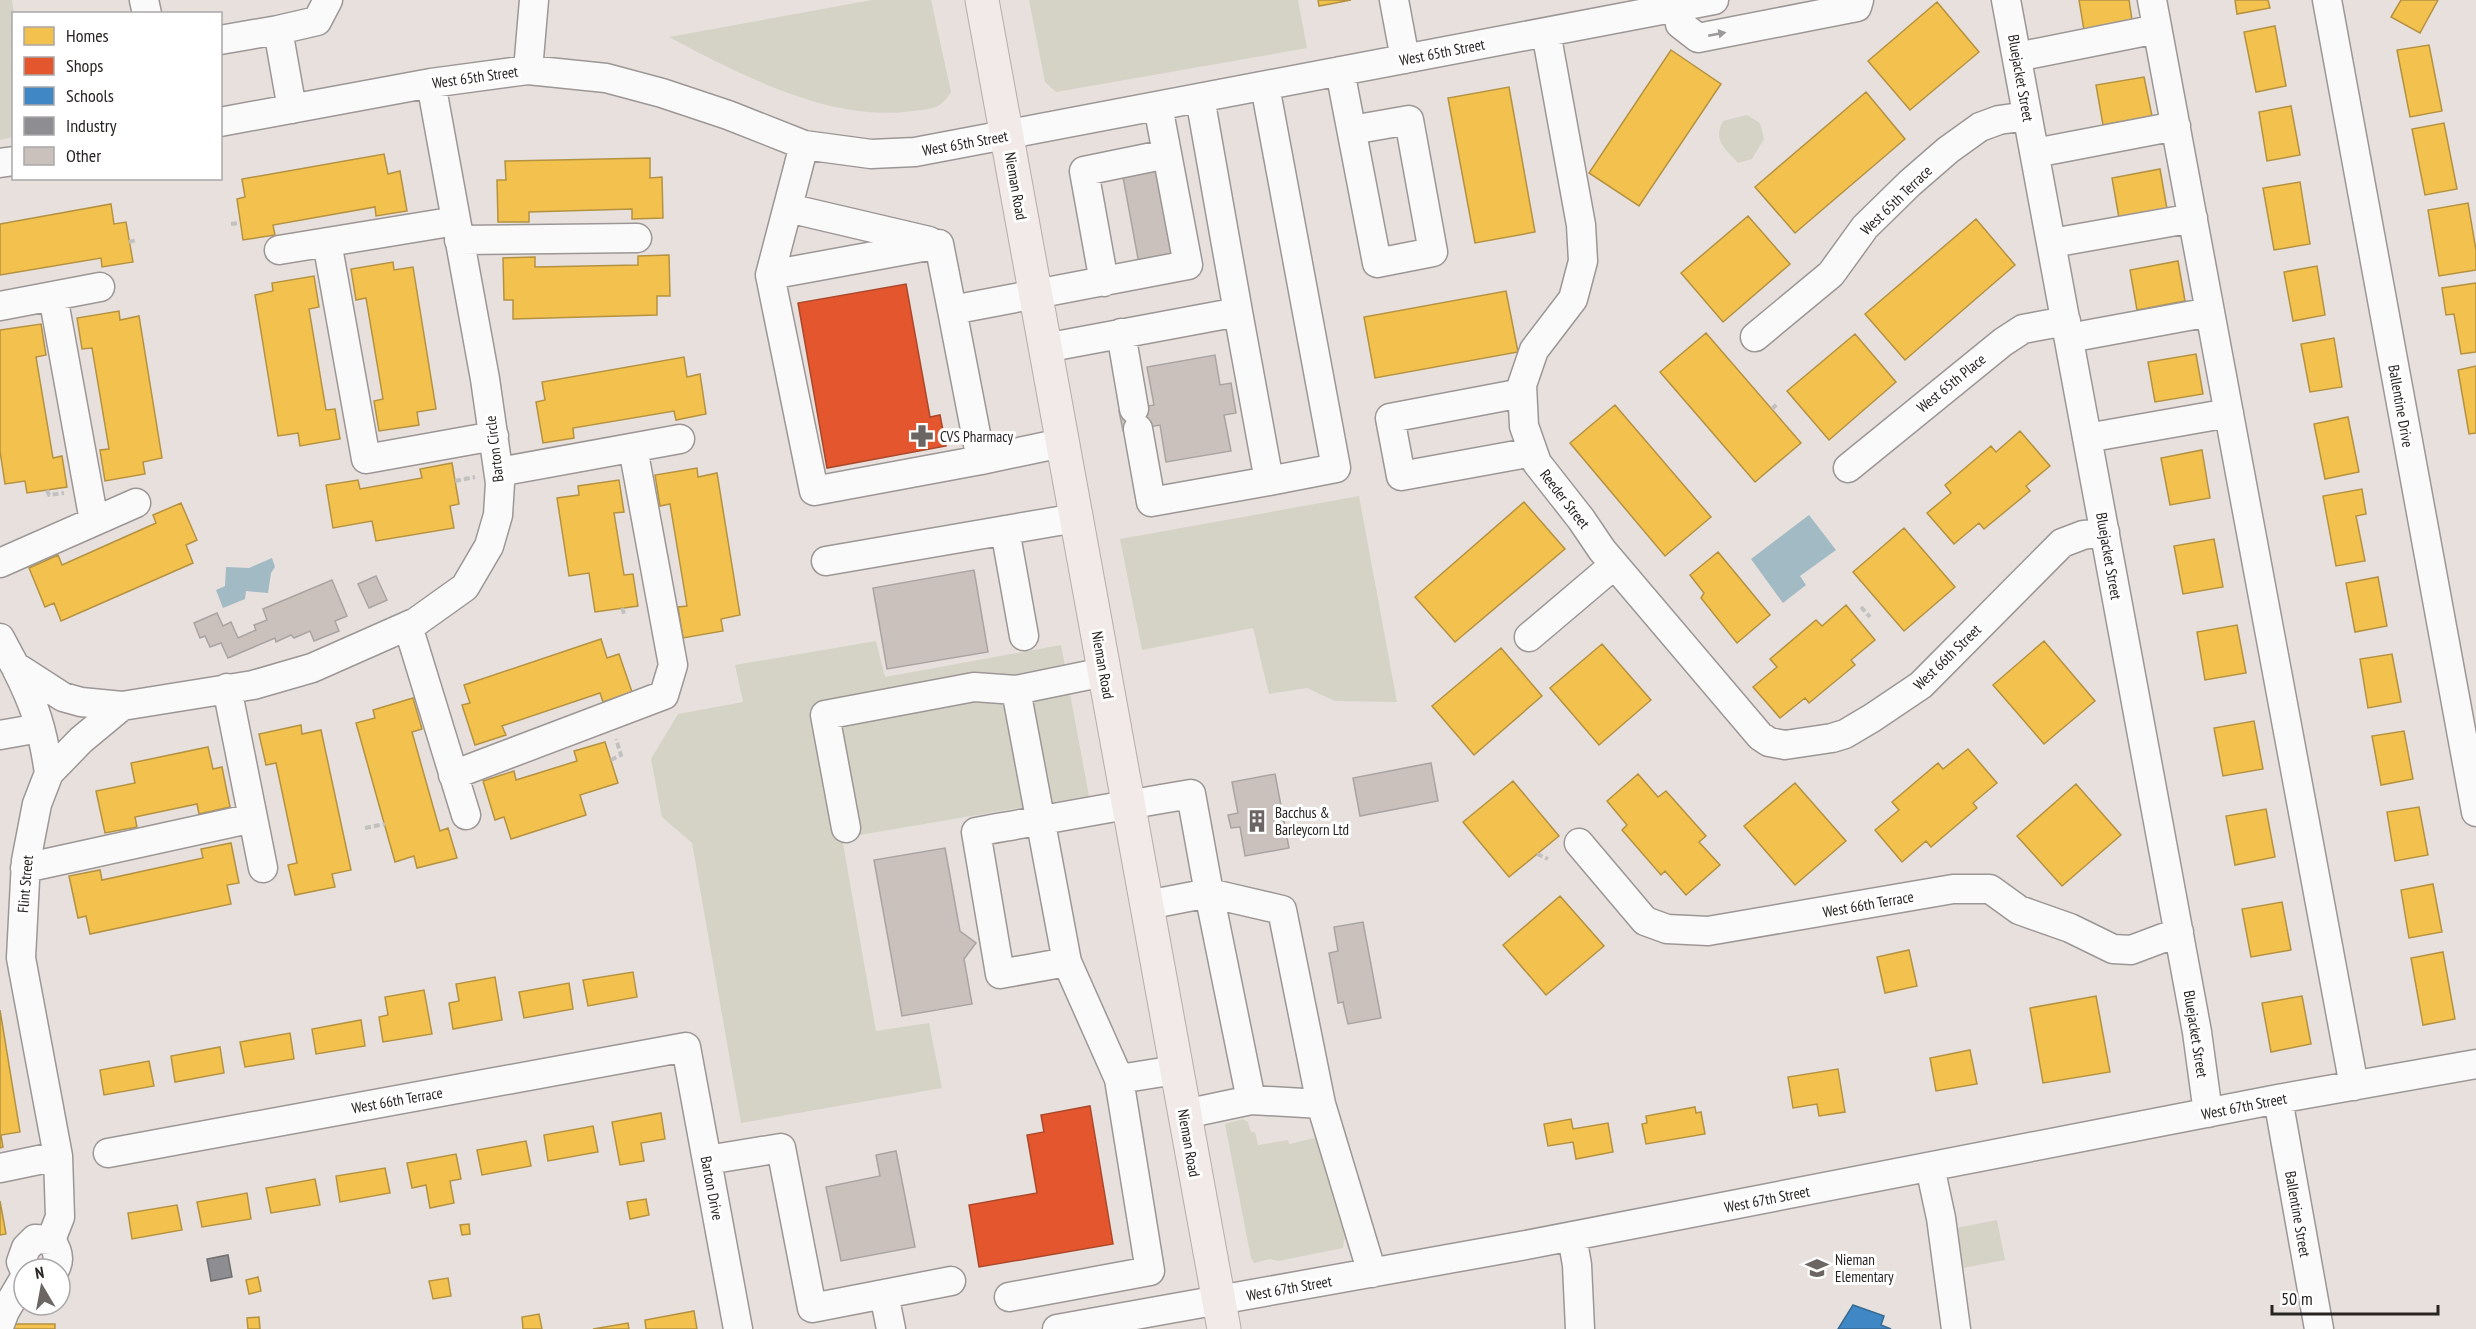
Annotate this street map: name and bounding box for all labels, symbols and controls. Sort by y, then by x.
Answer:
legend [12,12,222,180]
text: Homes [66,24,109,47]
one-way arrow [1707,29,1726,38]
street label: Bluejacket Street [2004,33,2038,123]
street label: West 65th Street [1398,34,1486,70]
text: Shops [66,54,103,77]
street label: West 65th Street [431,62,519,92]
text: Schools [66,84,114,107]
text: Industry [66,114,117,137]
street label: West 65th Street [921,126,1009,160]
text: Other [66,144,101,167]
street label: Nieman Road [1001,151,1031,221]
street label: West 65th Terrace [1856,161,1936,239]
street label: West 65th Place [1913,349,1989,417]
street label: Ballentine Drive [2384,363,2418,449]
street label: Barton Circle [480,415,508,483]
pharmacy icon: CVS Pharmacy [909,423,935,449]
place label: CVS Pharmacy [940,427,1013,446]
street label: Reeder Street [1536,466,1594,532]
street label: Bluejacket Street [2092,511,2126,601]
street label: West 66th Street [1909,620,1985,694]
street label: Nieman Road [1088,630,1118,700]
place label: Bacchus & Barleycorn Ltd [1275,803,1349,839]
building icon: Bacchus & Barleycorn Ltd [1244,808,1270,834]
street label: Flint Street [13,854,37,914]
street label: West 66th Terrace [1821,887,1915,921]
street label: Bluejacket Street [2180,989,2212,1079]
street label: West 66th Terrace [350,1083,444,1117]
street label: West 67th Street [2200,1088,2288,1124]
street label: Nieman Road [1174,1108,1204,1178]
street label: Barton Drive [696,1154,728,1222]
street label: Ballentine Street [2281,1169,2315,1259]
street label: West 67th Street [1723,1181,1811,1217]
place label: Nieman Elementary [1835,1250,1894,1286]
school or university icon: Nieman Elementary [1804,1255,1830,1281]
north arrow [12,1257,72,1317]
text: N [33,1262,45,1283]
street label: West 67th Street [1245,1271,1333,1305]
scale bar [2272,1278,2438,1316]
text: 50 m [2281,1287,2313,1310]

